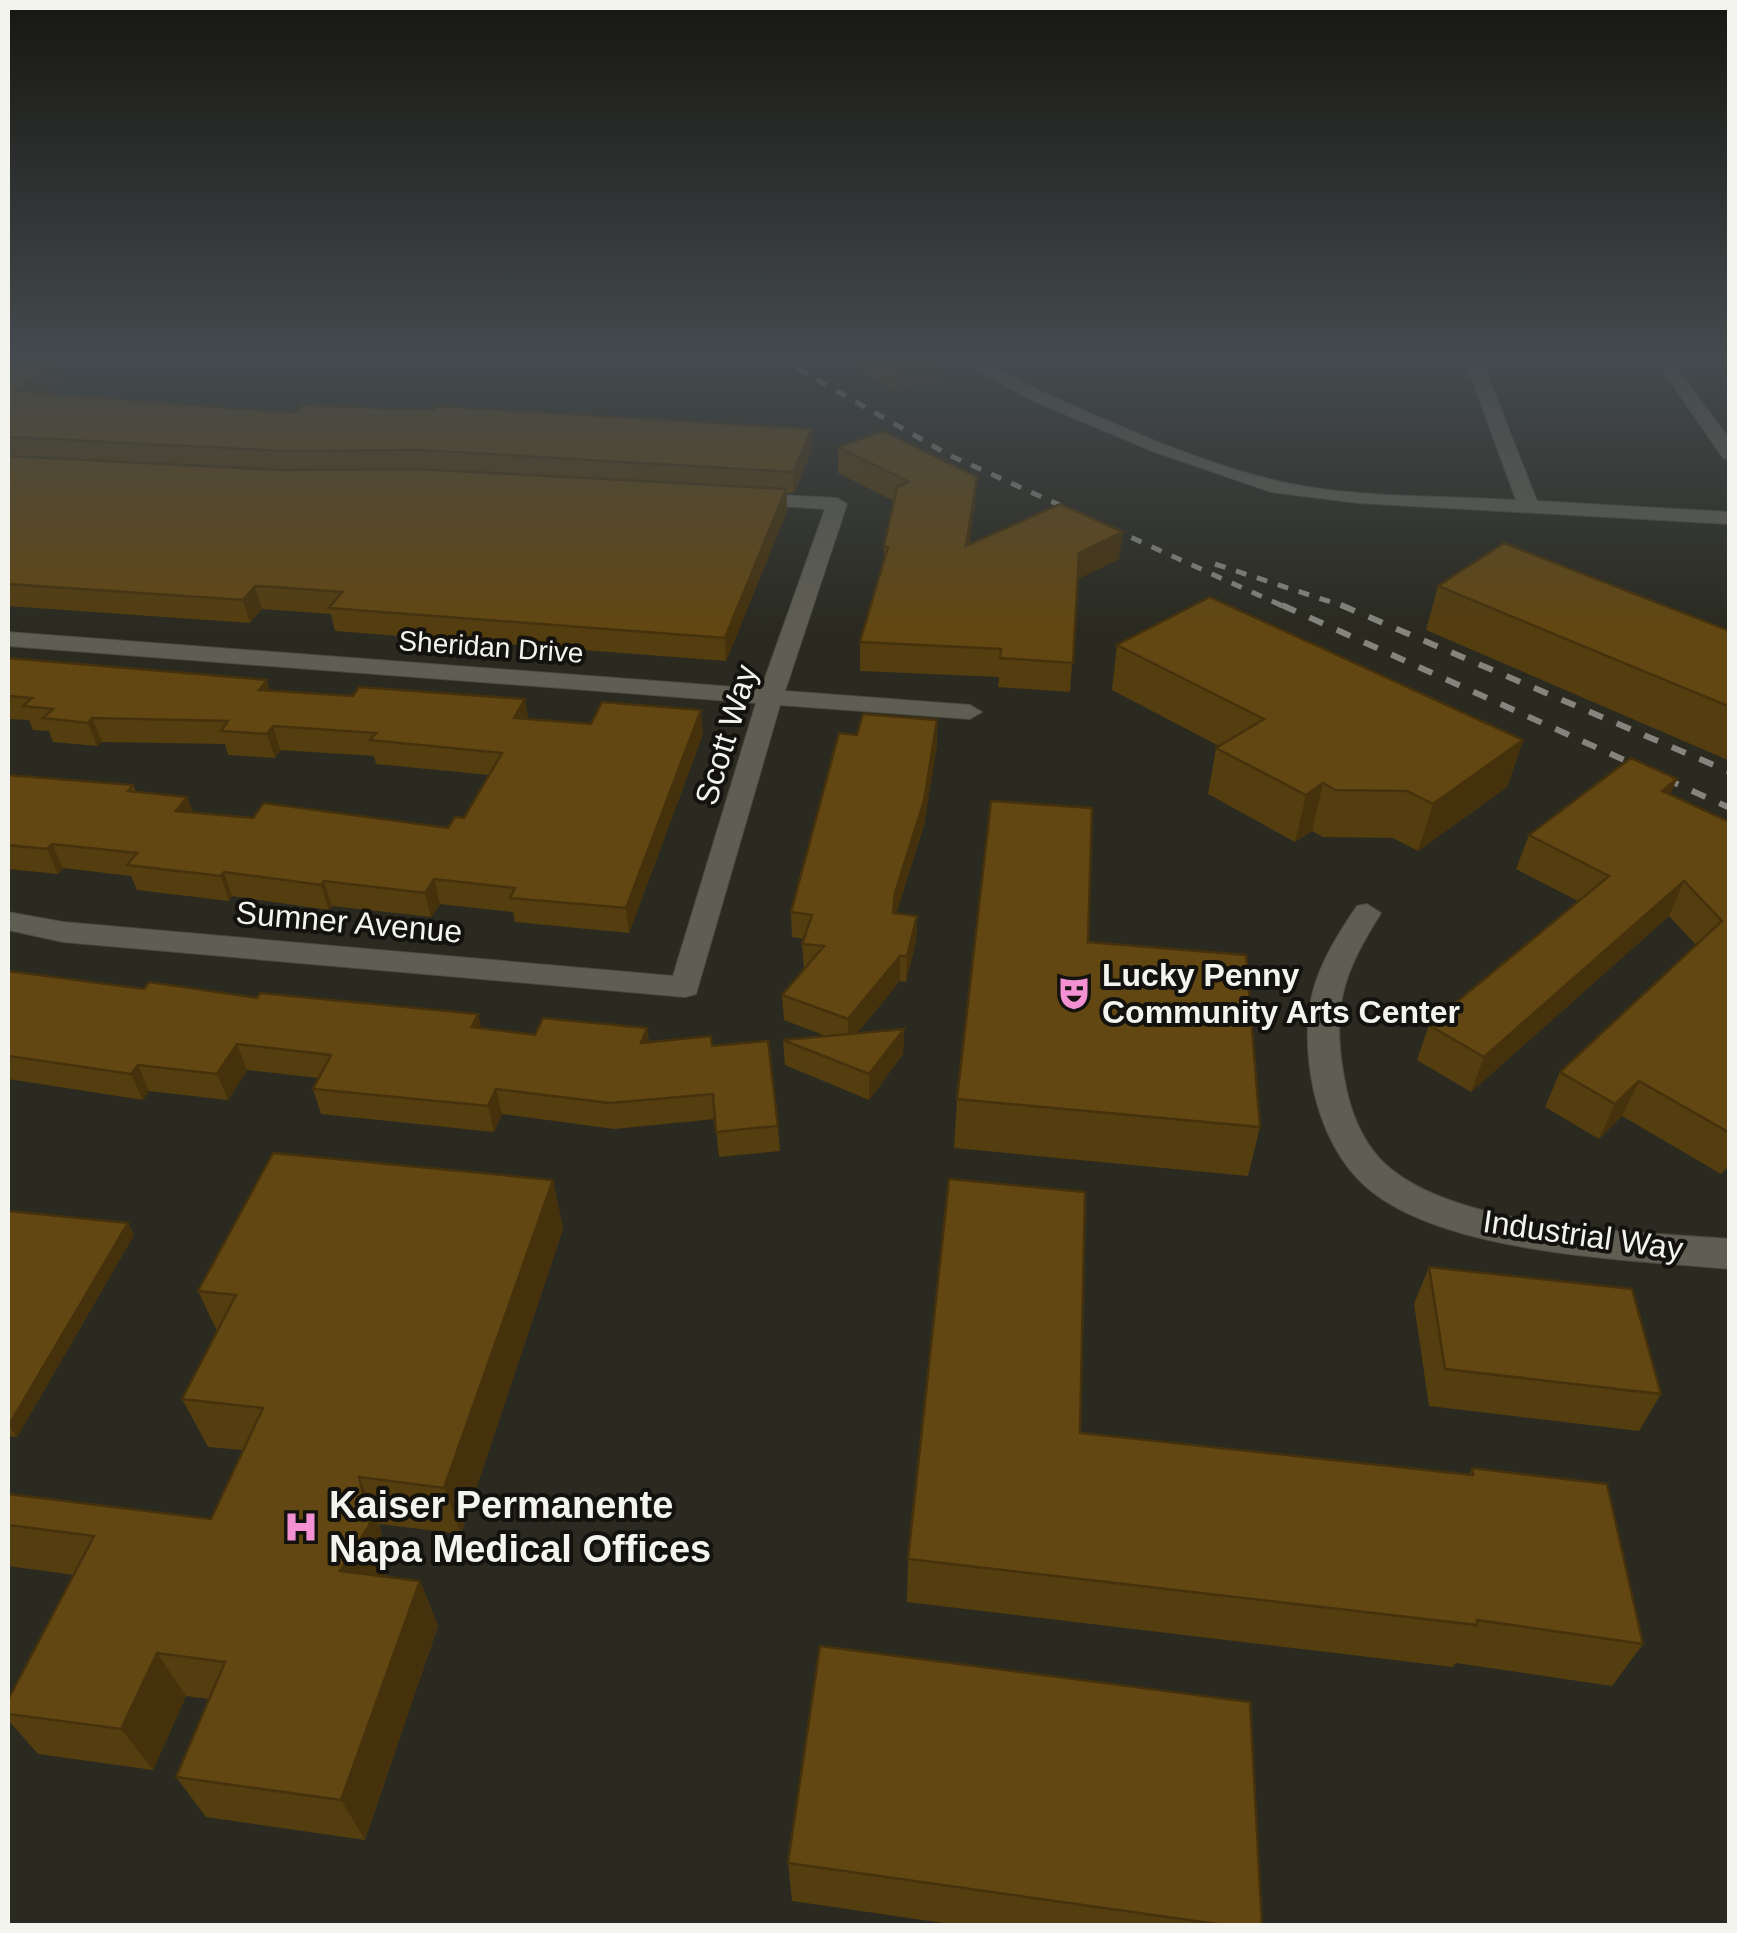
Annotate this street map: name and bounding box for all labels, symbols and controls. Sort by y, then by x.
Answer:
street label: Sheridan Drive [398,625,584,669]
street label: Scott Way [688,661,764,809]
street label: Sumner Avenue [234,894,464,950]
place label: Lucky Penny Community Arts Center [1102,957,1460,1030]
theatre icon: Lucky Penny Community Arts Center [1055,974,1093,1012]
street label: Industrial Way [1481,1203,1685,1267]
place label: Kaiser Permanente Napa Medical Offices [329,1484,711,1570]
hospital icon: Kaiser Permanente Napa Medical Offices [282,1508,320,1546]

